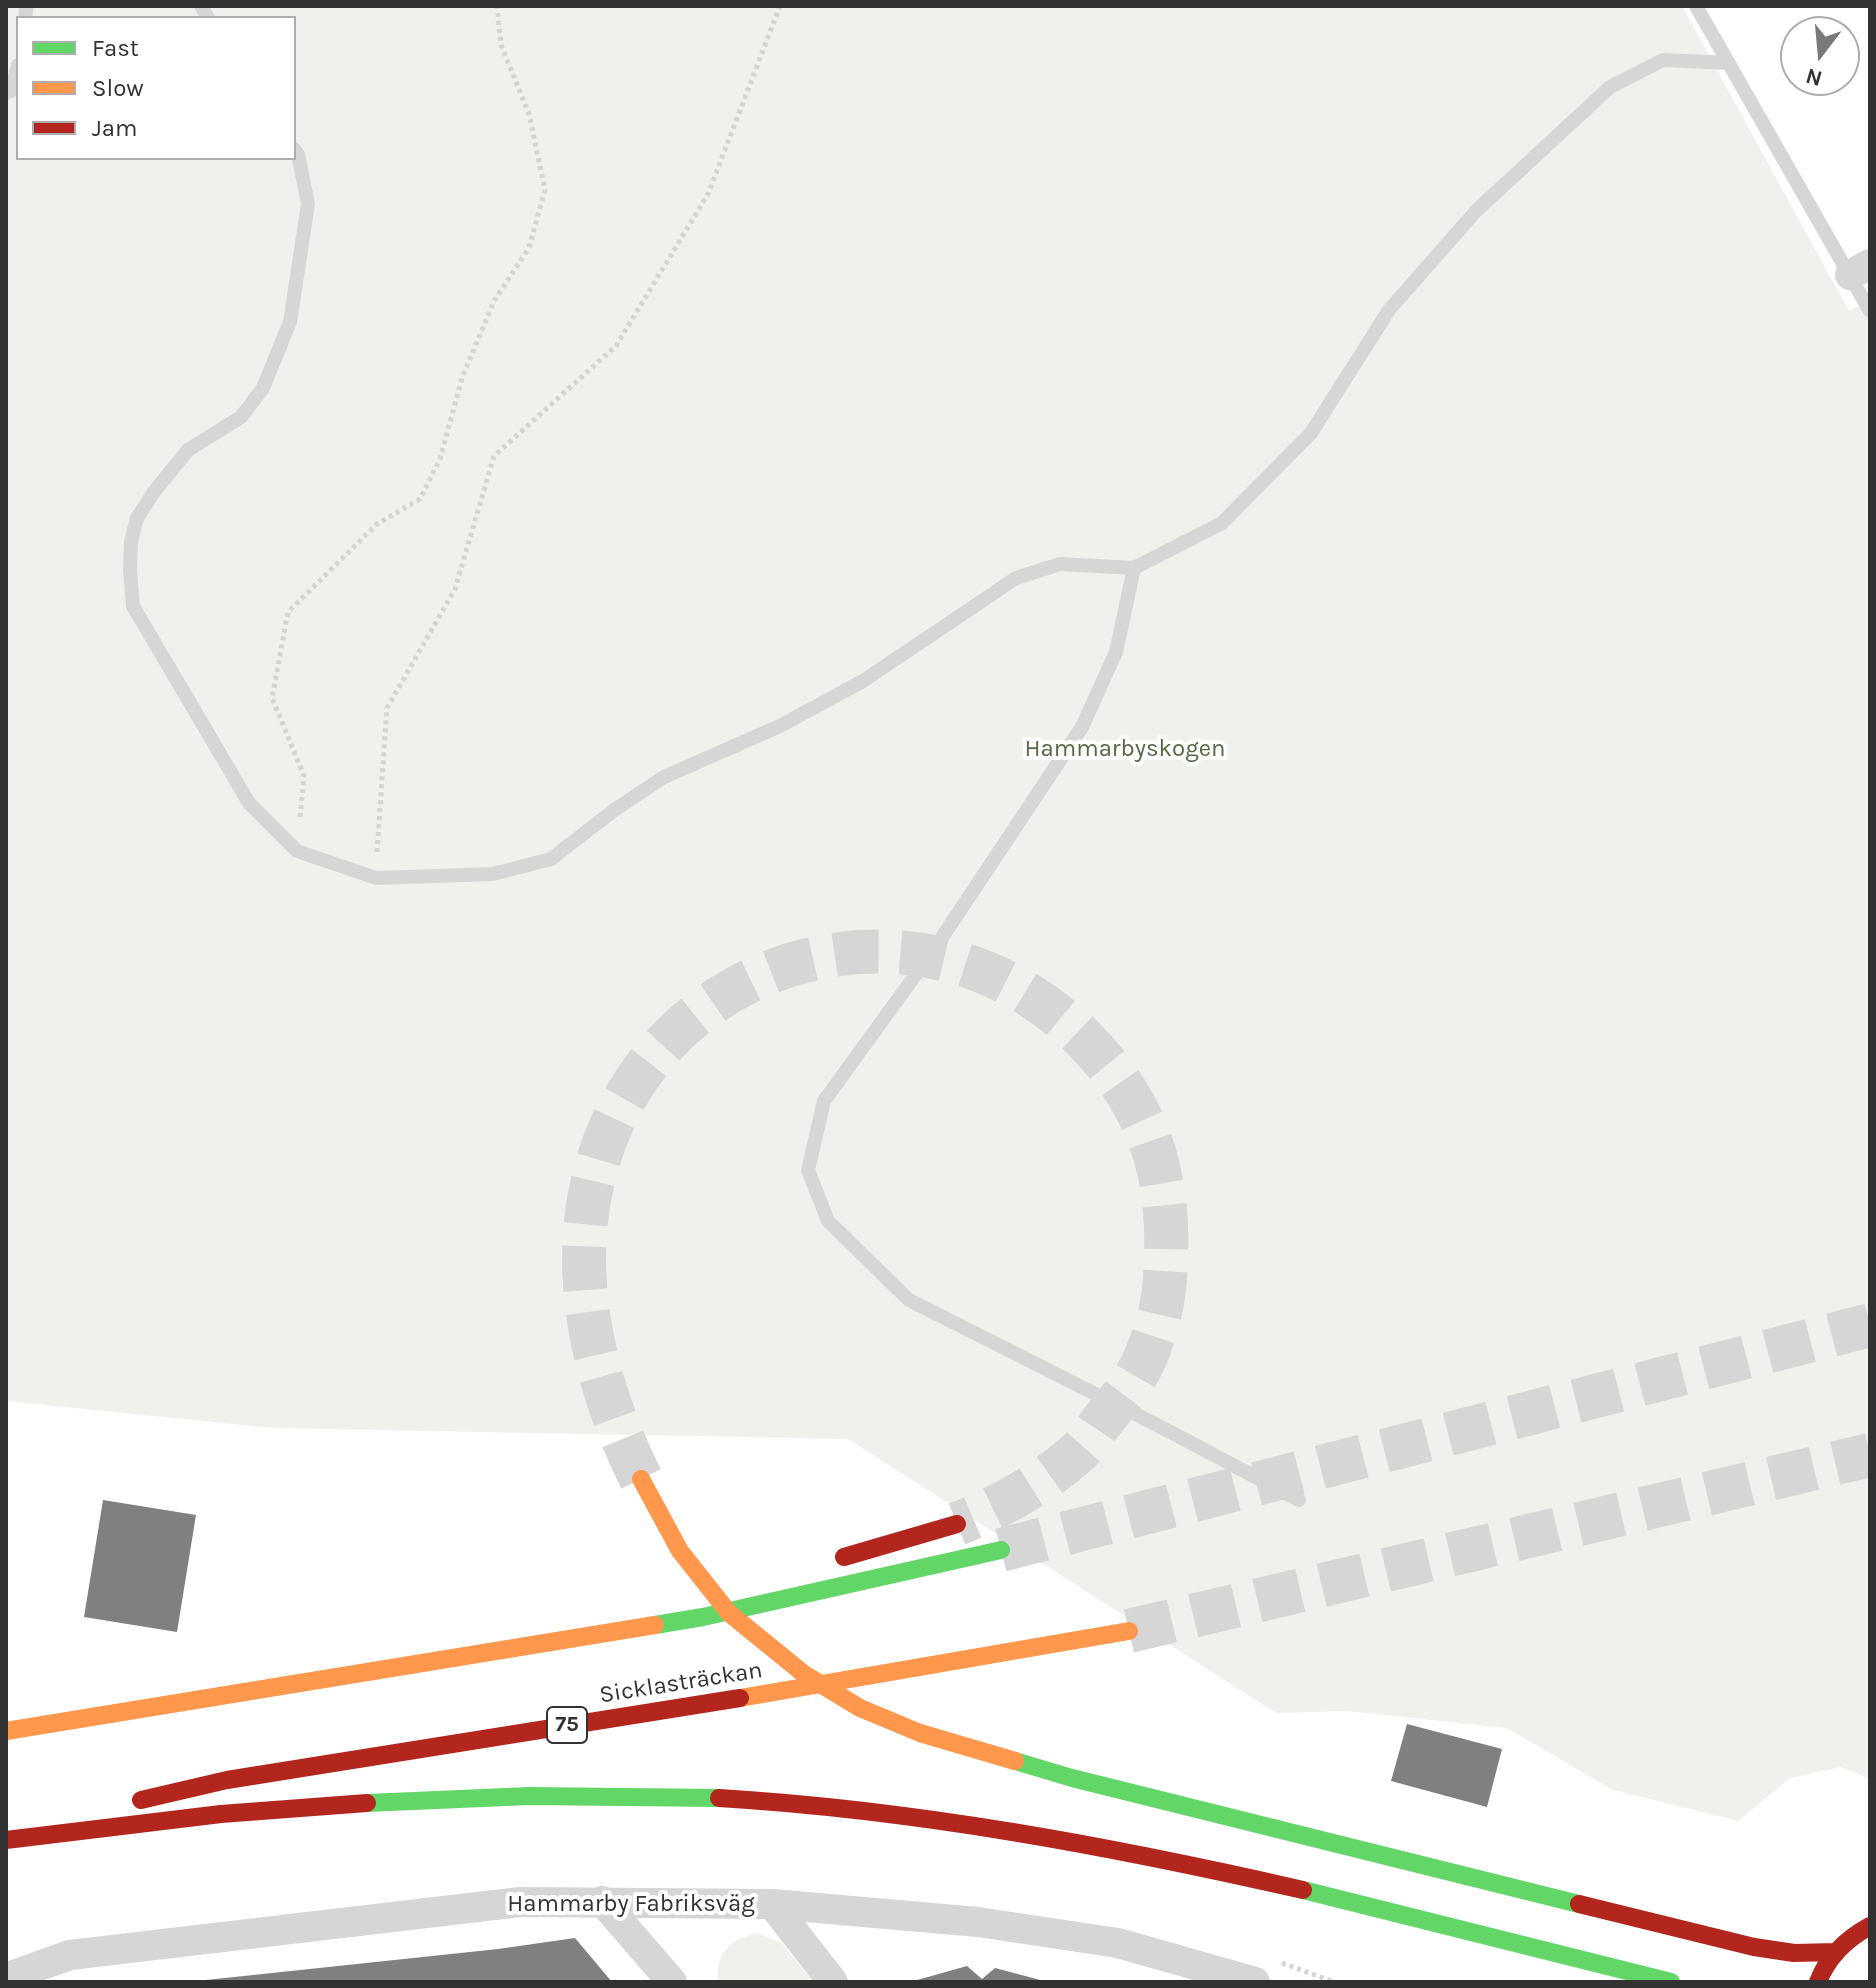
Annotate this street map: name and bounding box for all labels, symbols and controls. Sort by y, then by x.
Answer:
legend [16,16,296,160]
north arrow [1780,16,1860,96]
text: Fast [92,34,139,62]
text: N [1803,62,1825,92]
text: Slow [92,74,144,102]
text: Jam [92,114,137,142]
park label: Hammarbyskogen [1024,735,1226,763]
street label: Sicklasträckan [597,1656,765,1710]
road number: 75 [547,1707,587,1743]
street label: Hammarby Fabriksväg [507,1890,755,1918]

